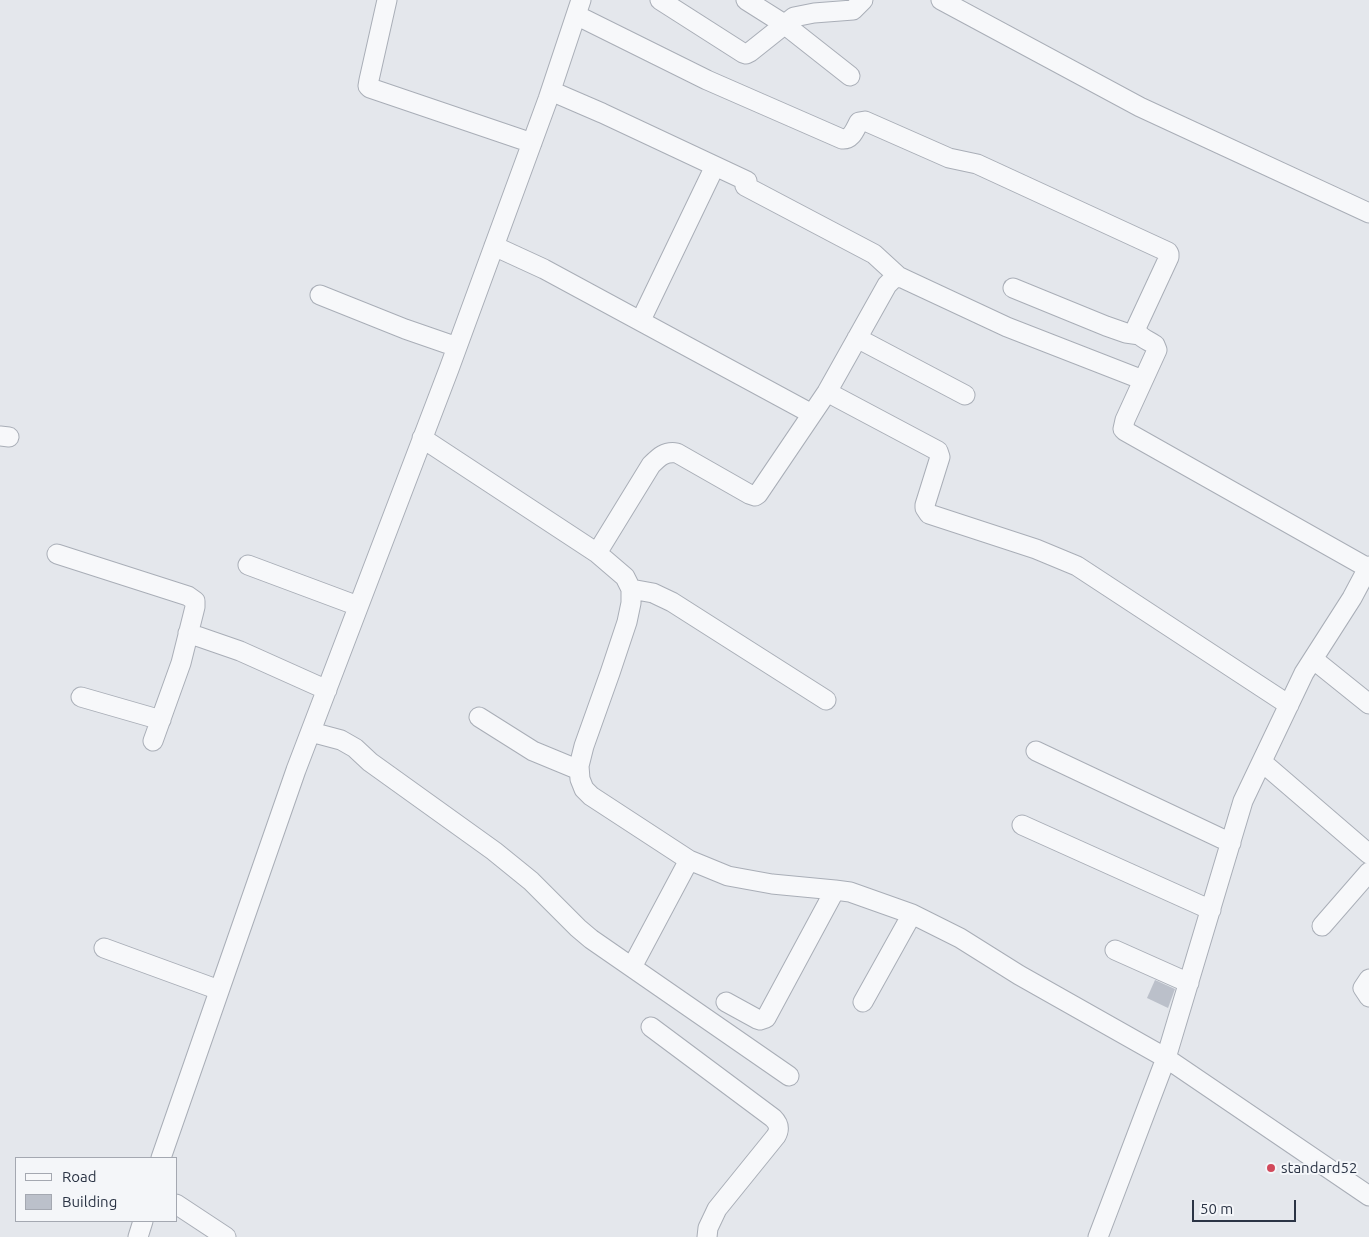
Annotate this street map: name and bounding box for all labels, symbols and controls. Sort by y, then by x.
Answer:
legend [15,1157,178,1222]
place label: standard52 [1281,1159,1357,1177]
marker: standard52 [1265,1162,1277,1174]
text: Road [62,1168,97,1185]
scale bar [1194,1190,1298,1222]
text: Building [62,1193,117,1210]
text: 50 m [1200,1200,1233,1217]

